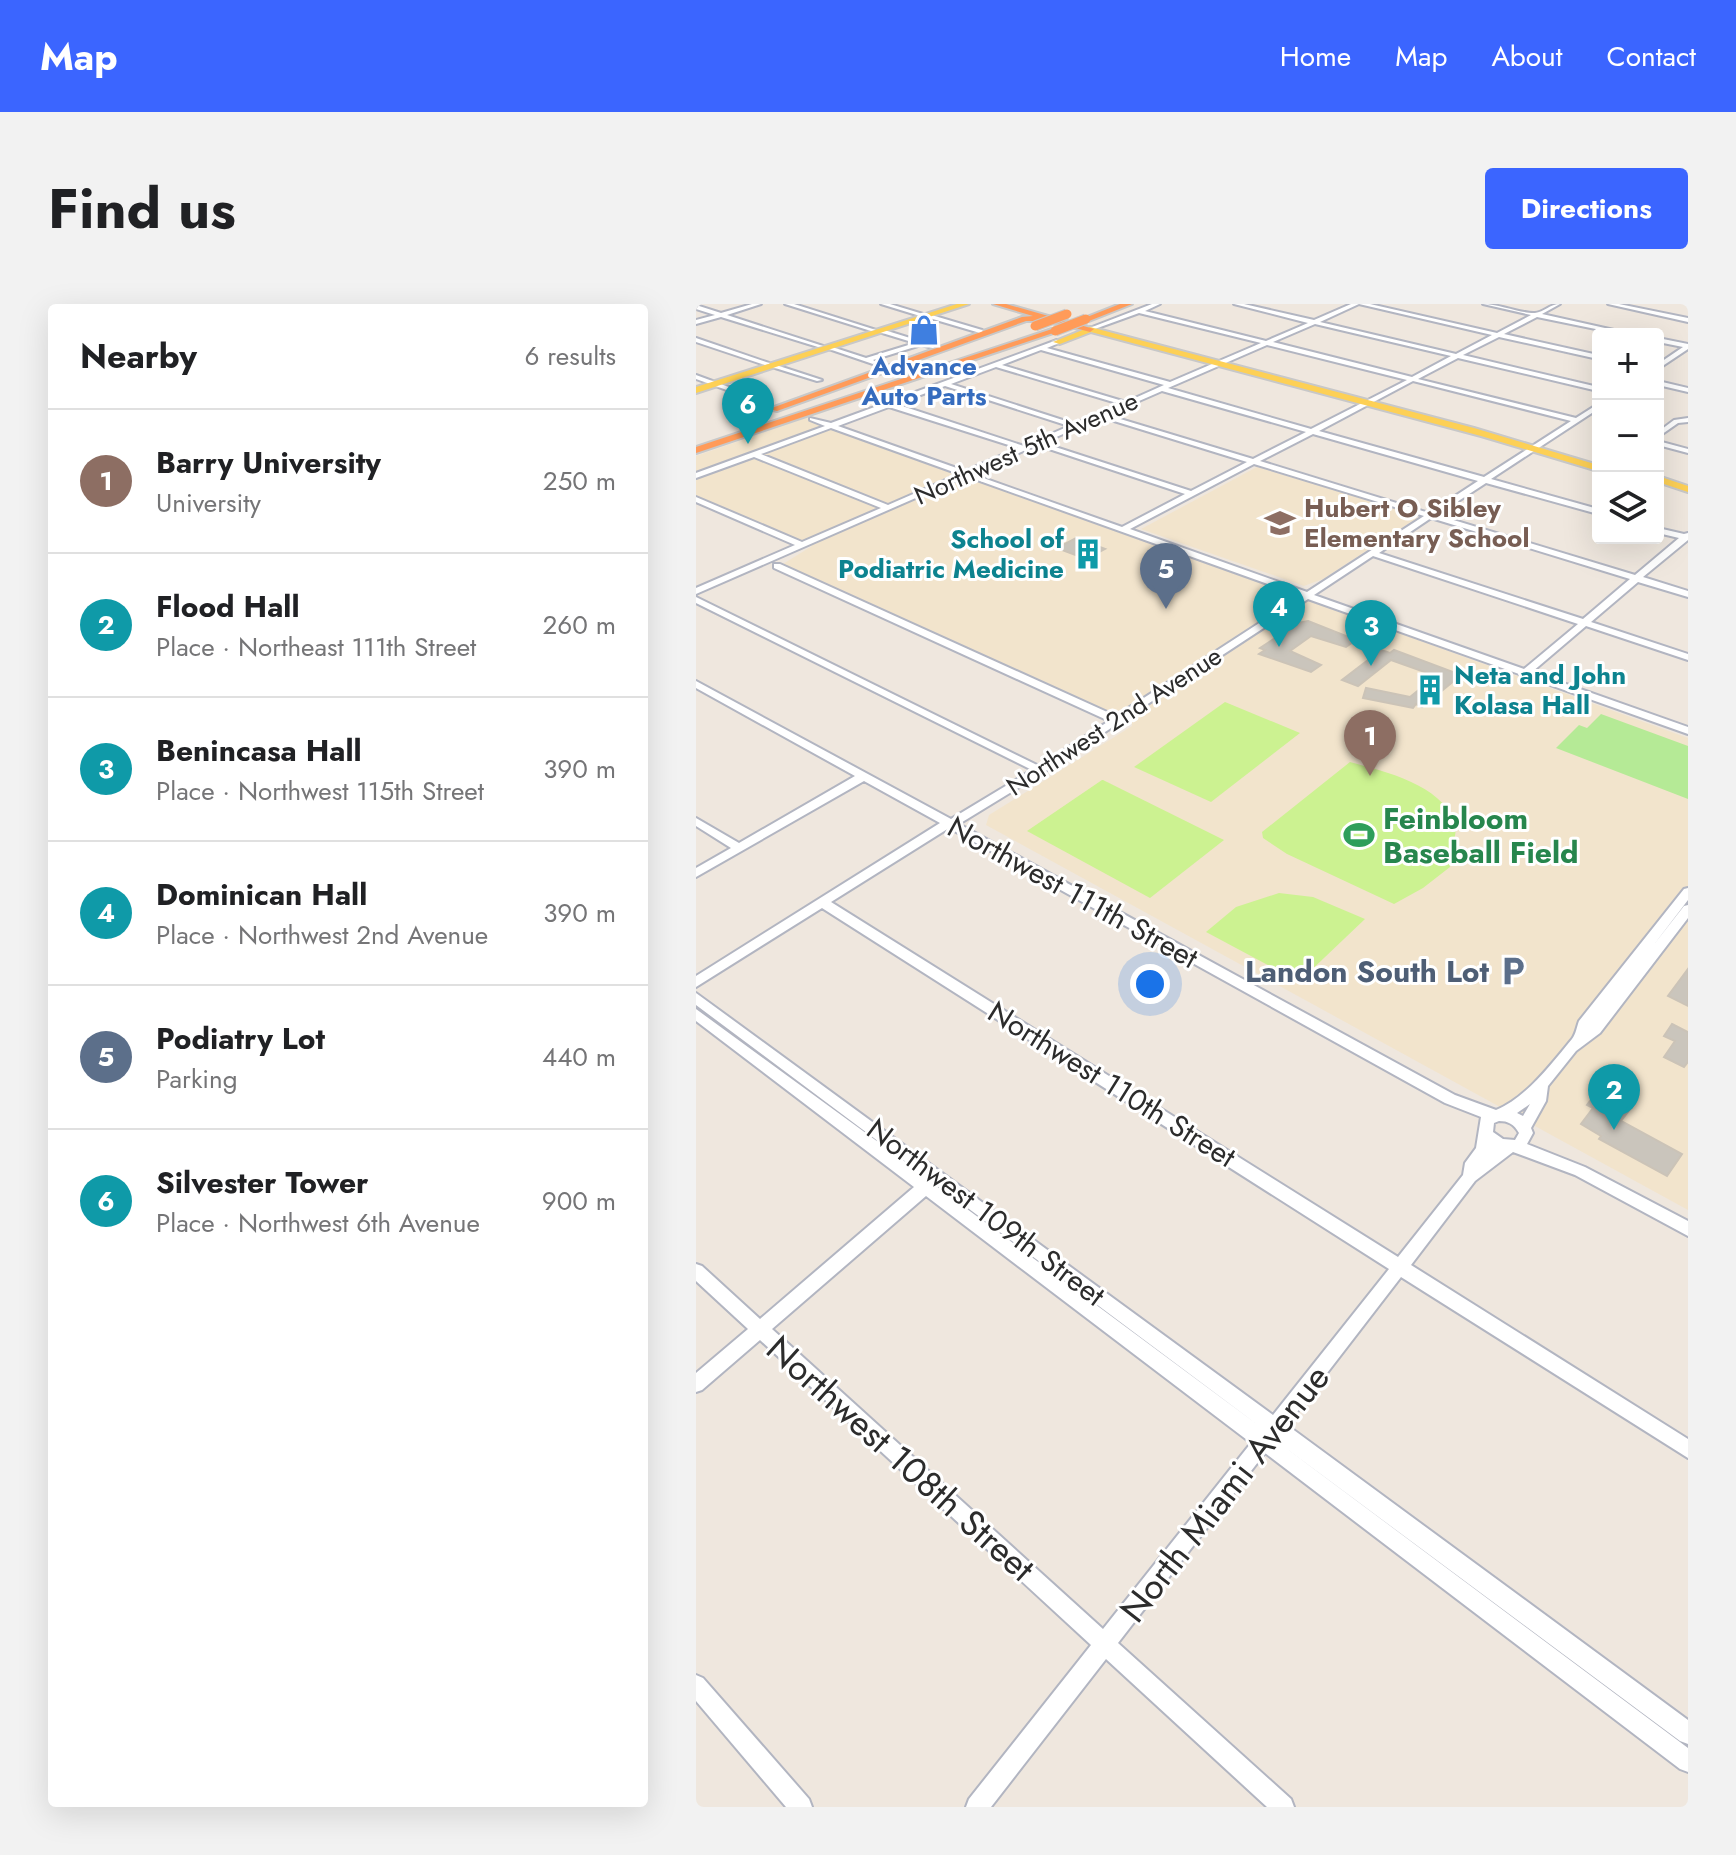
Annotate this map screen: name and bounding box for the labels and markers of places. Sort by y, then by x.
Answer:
shop icon: Advance Auto Parts [907,313,941,347]
place label: Advance Auto Parts [860,347,987,415]
pin: 6 [722,378,774,444]
place label: Hubert O Sibley Elementary School [1304,489,1529,557]
school or university icon: Hubert O Sibley Elementary School [1263,506,1297,540]
place label: School of Podiatric Medicine [838,520,1065,588]
building icon: School of Podiatric Medicine [1071,537,1105,571]
pin: 5 [1140,543,1192,609]
pin: 4 [1253,581,1305,647]
pin: 3 [1345,600,1397,666]
place label: Neta and John Kolasa Hall [1454,656,1626,724]
building icon: Neta and John Kolasa Hall [1413,673,1447,707]
pin: 1 [1344,710,1396,776]
place label: Feinbloom Baseball Field [1383,797,1579,874]
sports icon: Feinbloom Baseball Field [1342,818,1376,852]
place label: Landon South Lot [1245,950,1489,993]
parking icon: Landon South Lot [1496,954,1530,988]
pin: 2 [1588,1064,1640,1130]

